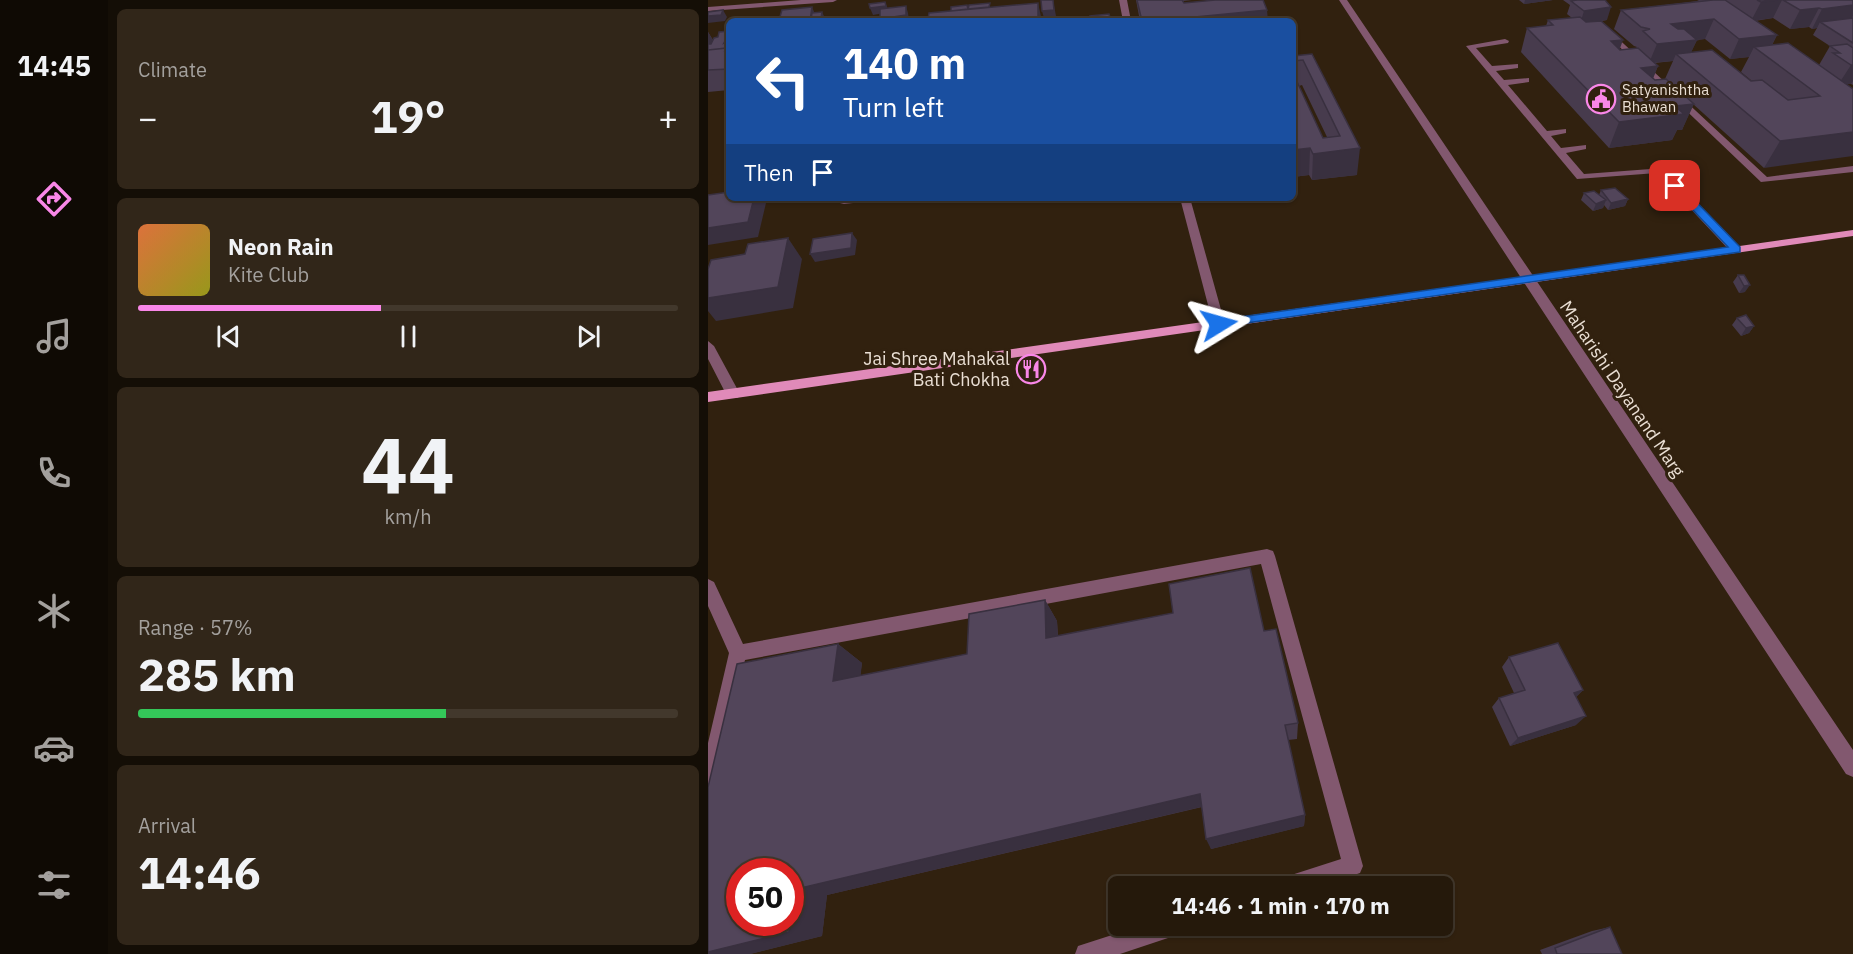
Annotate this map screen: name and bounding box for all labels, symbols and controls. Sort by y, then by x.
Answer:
text: 140 m [843,36,966,91]
icon: left [744,42,822,120]
text: 14:45 [17,48,91,83]
text: Climate [138,56,207,83]
place label: Satyanishtha Bhawan [1622,80,1709,116]
public building icon: Satyanishtha Bhawan [1585,83,1617,115]
text: 19° [370,87,446,145]
text: Turn left [843,89,944,124]
text: − [138,96,158,139]
text: + [658,96,678,139]
icon: arrive [806,156,839,189]
text: Then [744,158,794,187]
pin [1649,160,1700,211]
icon: arrive [1658,169,1691,202]
icon: directions [33,178,75,220]
text: Neon Rain [228,232,334,261]
text: Kite Club [228,261,309,288]
position arrow [1187,292,1251,356]
street label: Maharishi Dayanand Marg [1555,296,1690,482]
icon: music [33,315,75,357]
icon: previous [212,320,245,353]
icon: pause [392,320,425,353]
icon: next [572,320,605,353]
place label: Jai Shree Mahakal Bati Chokha [863,347,1010,391]
restaurant icon: Jai Shree Mahakal Bati Chokha [1015,353,1047,385]
text: 44 [361,413,455,514]
icon: phone [33,452,75,494]
text: km/h [384,503,432,530]
icon: climate [33,590,75,632]
text: Range · 57% [138,614,253,641]
text: 285 km [138,645,296,703]
icon: car [33,727,75,769]
text: Arrival [138,812,196,839]
text: 14:46 [138,843,261,901]
speed limit sign: 50 [726,858,804,936]
icon: filters [33,864,75,906]
text: 14:46 · 1 min · 170 m [1171,891,1390,920]

